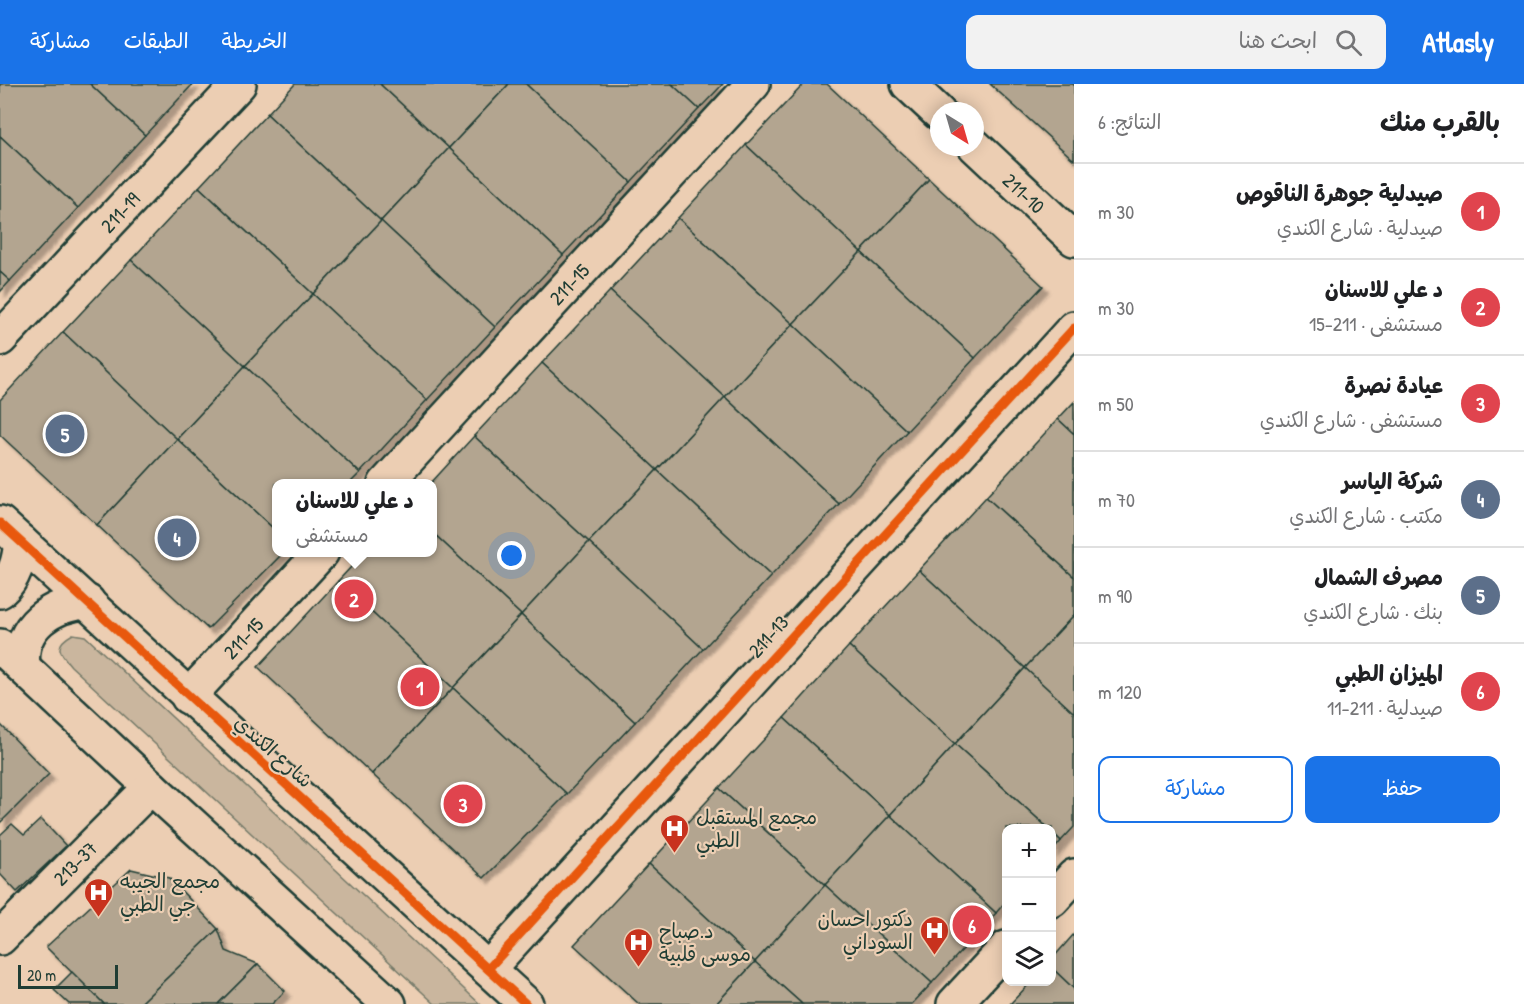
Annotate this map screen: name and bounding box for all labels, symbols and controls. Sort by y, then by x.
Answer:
search box [966,15,1386,69]
text: Atlasly [1422,23,1494,61]
text: ابحث هنا [1239,25,1317,55]
text: مشاركة [30,26,91,55]
text: الطبقات [124,26,189,55]
text: الخريطة [222,26,287,55]
icon: search [1332,26,1365,59]
north arrow [930,102,984,156]
text: بالقرب منك [1380,104,1500,139]
text: النتائج: 6 [1098,108,1161,135]
street label: 211-10 [997,167,1051,219]
text: صيدلية جوهرة الناقوص [1236,178,1443,208]
street label: 211-19 [94,186,146,238]
text: 30 m [1098,198,1134,225]
text: 1 [1477,198,1484,225]
text: صيدلية · شارع الكندي [1277,214,1443,241]
street label: 211-15 [543,257,595,311]
text: د علي للاسنان [1325,274,1443,304]
text: 30 m [1098,294,1134,321]
text: 2 [1476,294,1485,321]
text: مستشفى · 211-15 [1309,310,1443,337]
text: عيادة نصرة [1344,370,1443,400]
text: 50 m [1098,390,1134,417]
text: 3 [1476,390,1485,417]
text: مستشفى · شارع الكندي [1260,406,1443,433]
pin: 5 [46,412,84,456]
text: شركة الياسر [1342,466,1443,496]
popup [272,479,437,557]
text: د علي للاسنان [295,485,414,515]
text: 70 m [1098,486,1135,513]
text: 4 [1477,486,1484,513]
text: مكتب · شارع الكندي [1289,502,1443,529]
pin: 4 [158,516,196,560]
text: مستشفى [295,521,369,548]
your location [497,541,526,570]
text: مصرف الشمال [1314,562,1443,592]
pin: 2 [334,576,374,622]
text: 90 m [1098,582,1133,609]
text: 5 [1476,582,1485,609]
text: بنك · شارع الكندي [1303,598,1443,625]
street label: 211-13 [742,609,794,663]
street label: 211-15 [217,611,269,665]
text: الميزان الطبي [1335,658,1443,688]
pin: 1 [400,664,440,710]
text: 120 m [1098,678,1142,705]
text: 6 [1477,678,1485,705]
text: صيدلية · 211-11 [1327,694,1443,721]
street label: شارع الكندي [228,709,319,795]
button: مشاركة [1098,756,1293,823]
button: حفظ [1305,756,1500,823]
pin: 3 [444,782,482,826]
place label: مجمع المستقبل الطبي [696,803,817,858]
hospital icon: مجمع المستقبل الطبي [659,812,691,854]
map controls [1002,824,1056,986]
button: + [1002,824,1056,878]
street label: 213-37 [47,835,103,891]
place label: مجمع الجيبه جي الطبي [120,867,220,922]
hospital icon: مجمع الجيبه جي الطبي [83,876,115,918]
button: − [1002,878,1056,932]
pin: 6 [952,902,992,948]
place label: دكتور احسان السوداني [817,905,913,960]
hospital icon: دكتور احسان السوداني [918,914,950,956]
place label: د.صباح موسى قلبية [659,917,751,967]
hospital icon: د.صباح موسى قلبية [622,926,654,968]
button: layers [1002,932,1056,986]
scale bar [18,962,118,990]
text: 20 m [27,964,56,986]

